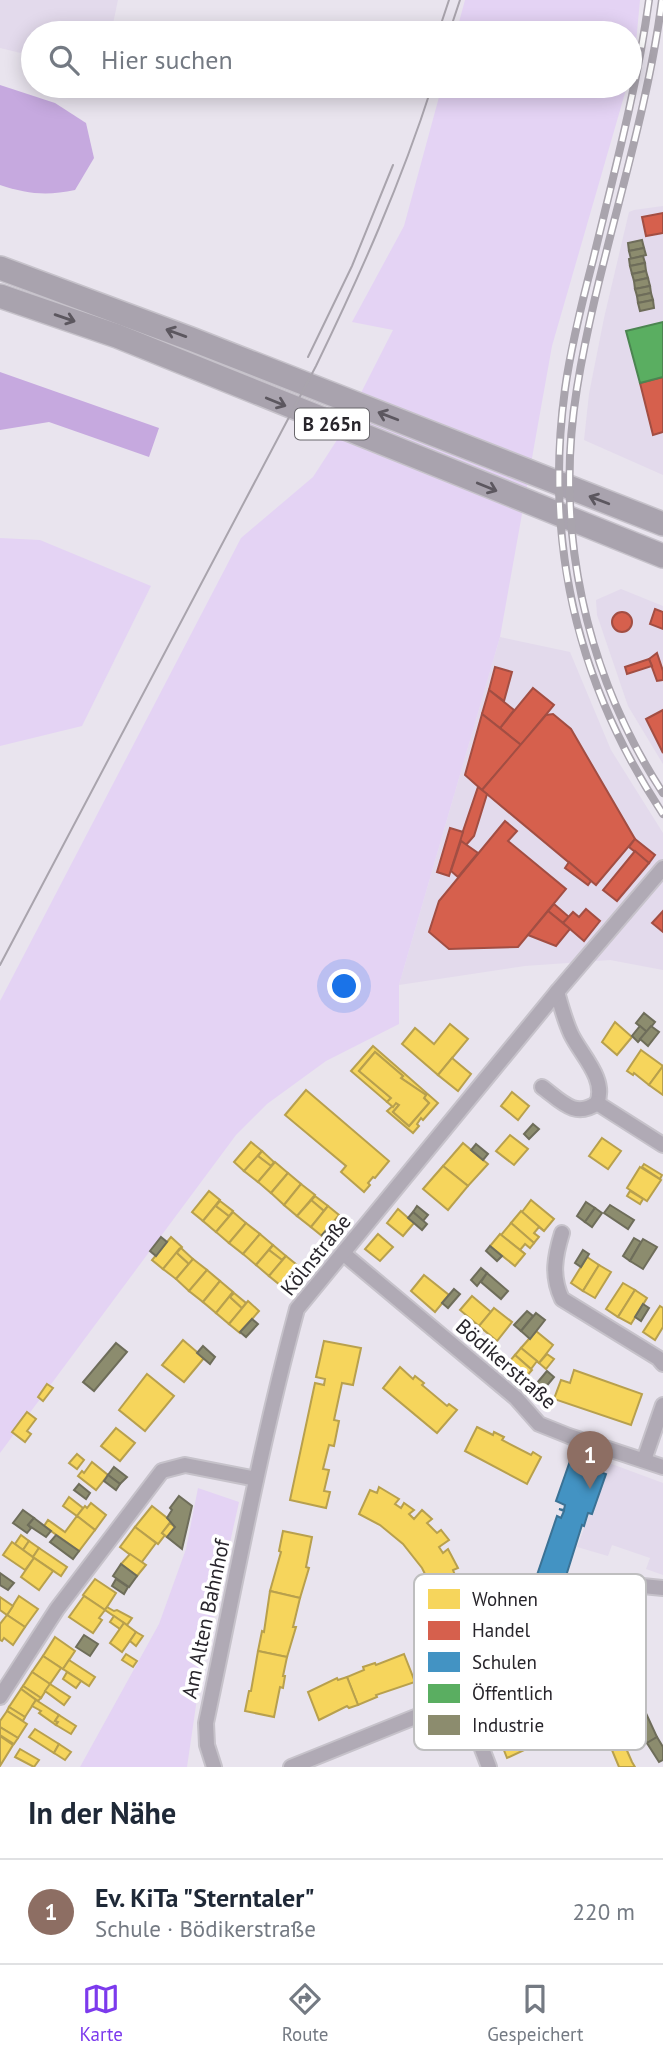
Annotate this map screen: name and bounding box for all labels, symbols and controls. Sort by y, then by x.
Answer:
search box [21,21,642,98]
icon: search [45,41,83,79]
text: Hier suchen [101,43,233,76]
one-way arrow [53,313,75,325]
one-way arrow [165,326,187,339]
one-way arrow [265,396,287,409]
road number: B 265n [295,408,369,440]
one-way arrow [377,409,399,422]
one-way arrow [476,481,498,494]
one-way arrow [589,492,611,505]
your location [327,969,361,1003]
street label: Kölnstraße [275,1208,357,1301]
street label: Bödikerstraße [450,1313,562,1415]
pin: 1 [567,1431,613,1489]
street label: Am Alten Bahnhof [175,1536,236,1701]
legend [414,1574,646,1750]
text: Wohnen [472,1587,538,1611]
text: Handel [472,1618,530,1642]
text: Schulen [472,1650,537,1674]
text: Öffentlich [472,1681,553,1705]
text: Industrie [472,1713,544,1737]
text: In der Nähe [28,1793,176,1832]
text: Ev. KiTa "Sterntaler" [95,1881,315,1914]
text: 1 [44,1897,58,1926]
text: 220 m [573,1897,635,1926]
text: Schule · Bödikerstraße [95,1914,316,1943]
tab: Karte [79,1980,123,2046]
tab: Route [282,1980,328,2046]
tab: Gespeichert [487,1980,584,2046]

